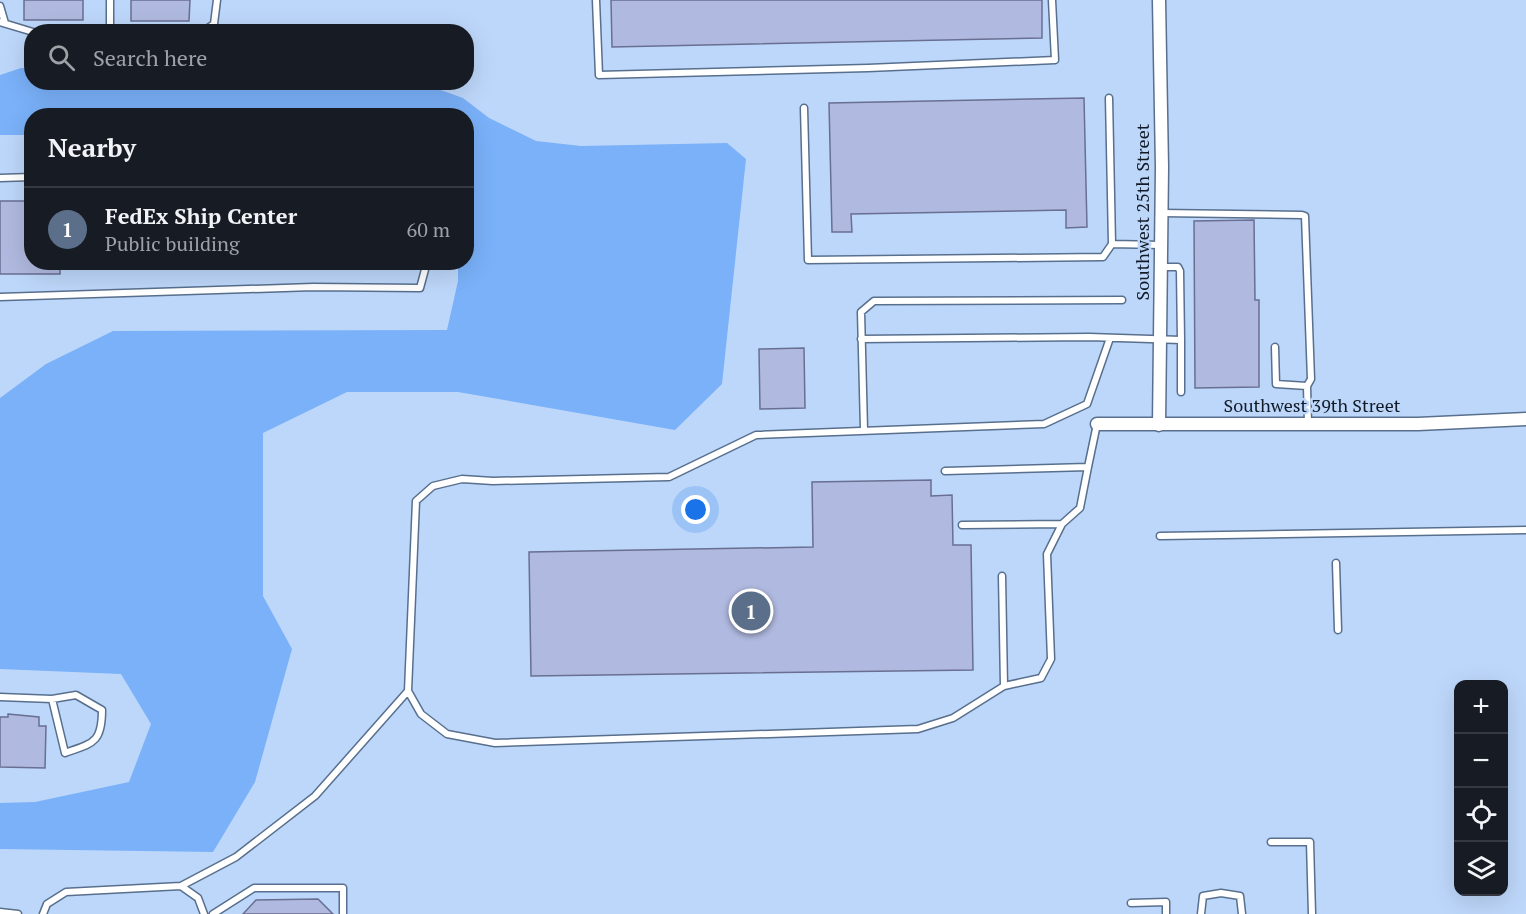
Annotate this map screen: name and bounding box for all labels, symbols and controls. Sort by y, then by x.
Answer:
search box [24,24,474,90]
icon: search [45,41,78,74]
text: Search here [93,43,207,72]
street label: Southwest 25th Street [1130,123,1154,300]
text: Nearby [48,130,136,164]
text: FedEx Ship Center [105,201,297,230]
text: 1 [62,216,73,243]
text: 60 m [407,216,450,243]
text: Public building [105,230,239,257]
street label: Southwest 39th Street [1224,393,1401,417]
your location [681,495,710,524]
pin: 1 [732,588,771,634]
map controls [1454,680,1508,896]
button: + [1454,680,1508,734]
button: − [1454,734,1508,788]
button: locate [1454,788,1508,842]
button: layers [1454,842,1508,896]

